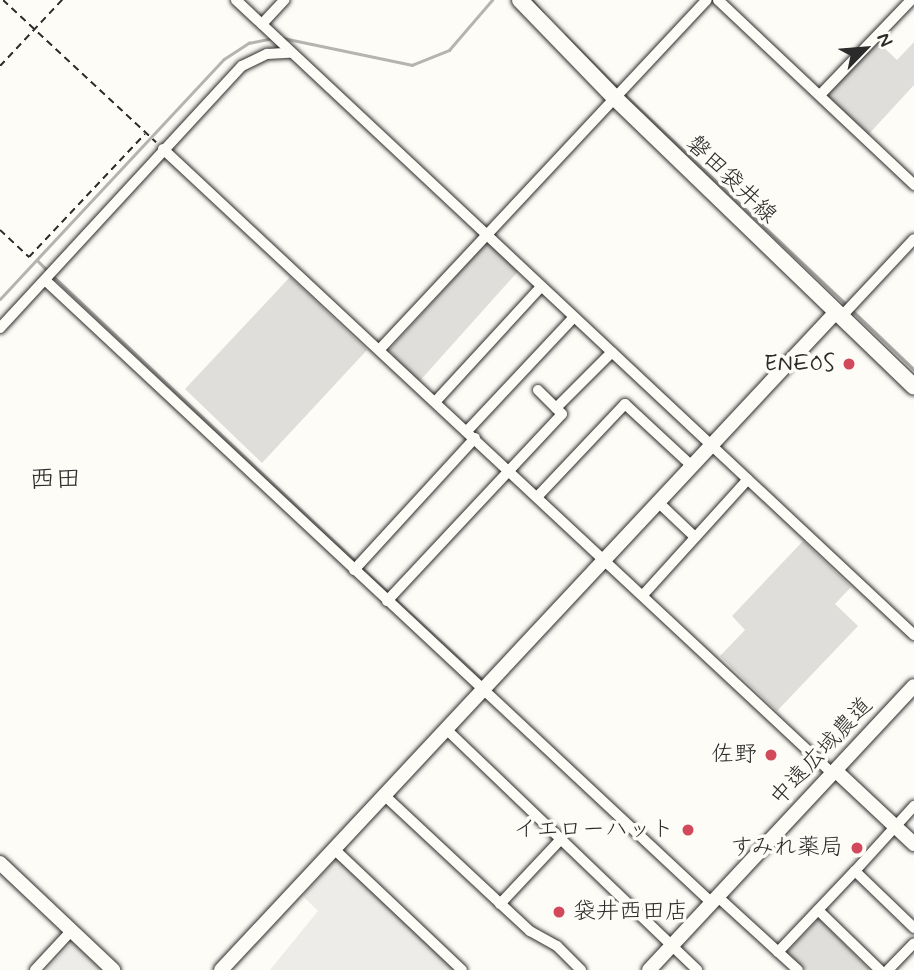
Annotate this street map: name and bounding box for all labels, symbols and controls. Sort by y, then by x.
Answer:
north arrow [830,14,900,84]
text: N [870,29,898,51]
street label: 磐田袋井線 [680,130,782,230]
place label: ENEOS [764,350,835,378]
marker: ENEOS [841,356,857,372]
district label: 西田 [29,465,81,497]
street label: 中遠広域農道 [765,692,879,812]
place label: 佐野 [711,741,757,769]
marker: 佐野 [763,747,779,763]
place label: イエローハット [513,816,674,844]
marker: イエローハット [680,822,696,838]
place label: すみれ薬局 [728,834,843,862]
marker: すみれ薬局 [849,840,865,856]
place label: 袋井西田店 [573,898,688,926]
marker: 袋井西田店 [551,904,567,920]

